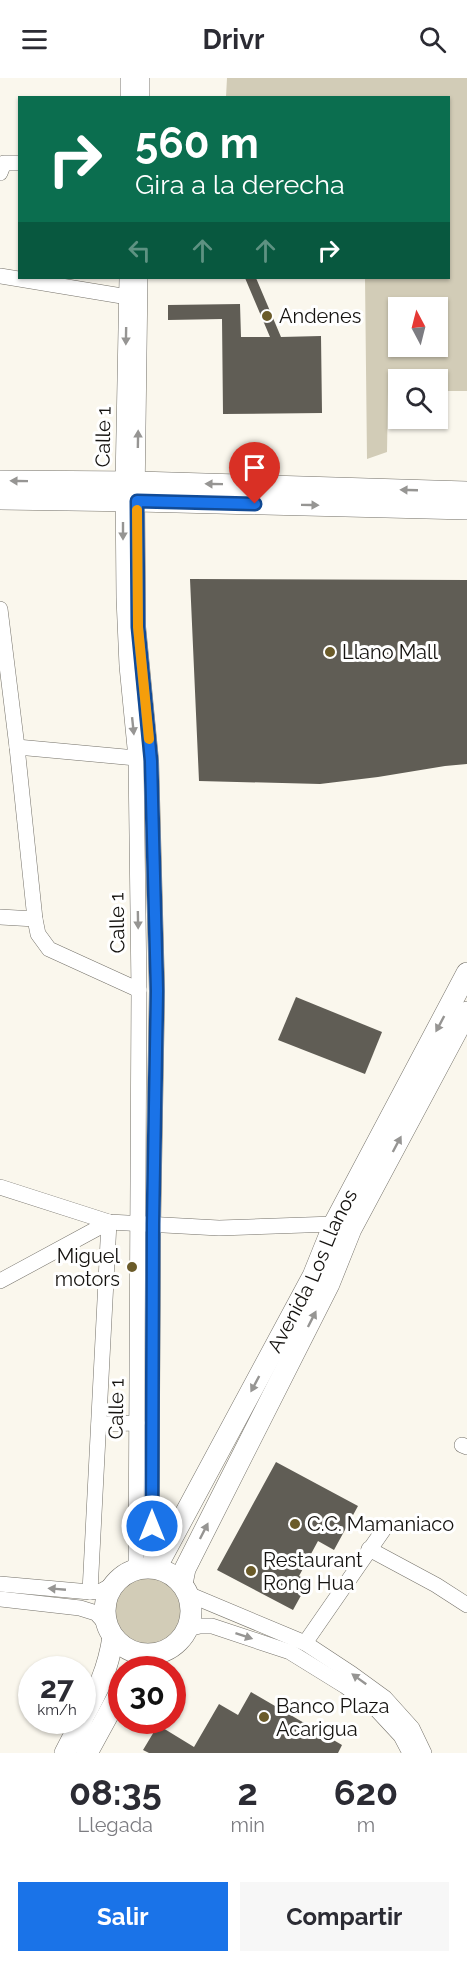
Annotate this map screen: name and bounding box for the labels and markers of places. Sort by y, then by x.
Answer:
place label: Andenes [279,304,361,328]
marker: Andenes [260,309,274,323]
pin [229,442,280,504]
place label: Llano Mall [342,640,438,664]
marker: Llano Mall [323,645,337,659]
place label: Miguel motors [55,1244,121,1291]
marker: Miguel motors [125,1260,139,1274]
place label: C.C. Mamaniaco [307,1512,454,1536]
marker: C.C. Mamaniaco [288,1517,302,1531]
place label: Restaurant Rong Hua [263,1548,363,1595]
marker: Restaurant Rong Hua [244,1564,258,1578]
place label: Banco Plaza Acarigua [276,1694,389,1741]
marker: Banco Plaza Acarigua [257,1710,271,1724]

